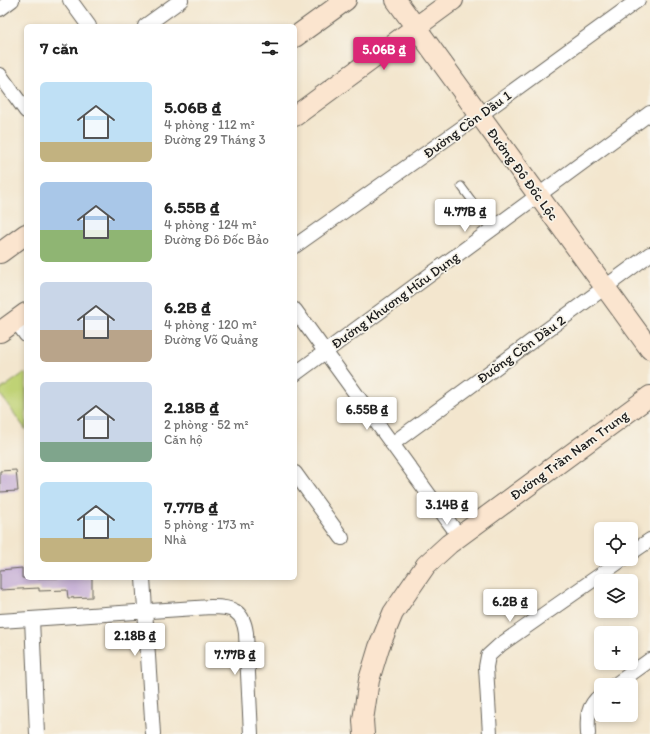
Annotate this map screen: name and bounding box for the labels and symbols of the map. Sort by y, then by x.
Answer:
pin: 5.06B ₫ [347,37,421,71]
street label: Đường Cồn Dầu 1 [420,87,515,162]
street label: Đường Đô Đốc Lộc [483,125,562,224]
pin: 4.77B ₫ [428,199,502,233]
street label: Đường Khương Hữu Dụng [328,248,463,353]
street label: Đường Cồn Dầu 2 [474,311,569,387]
pin: 6.55B ₫ [330,397,404,431]
street label: Đường Trần Nam Trung [507,406,632,504]
pin: 3.14B ₫ [410,492,484,526]
pin: 6.2B ₫ [477,589,543,623]
pin: 2.18B ₫ [98,623,172,657]
pin: 7.77B ₫ [198,642,272,676]

